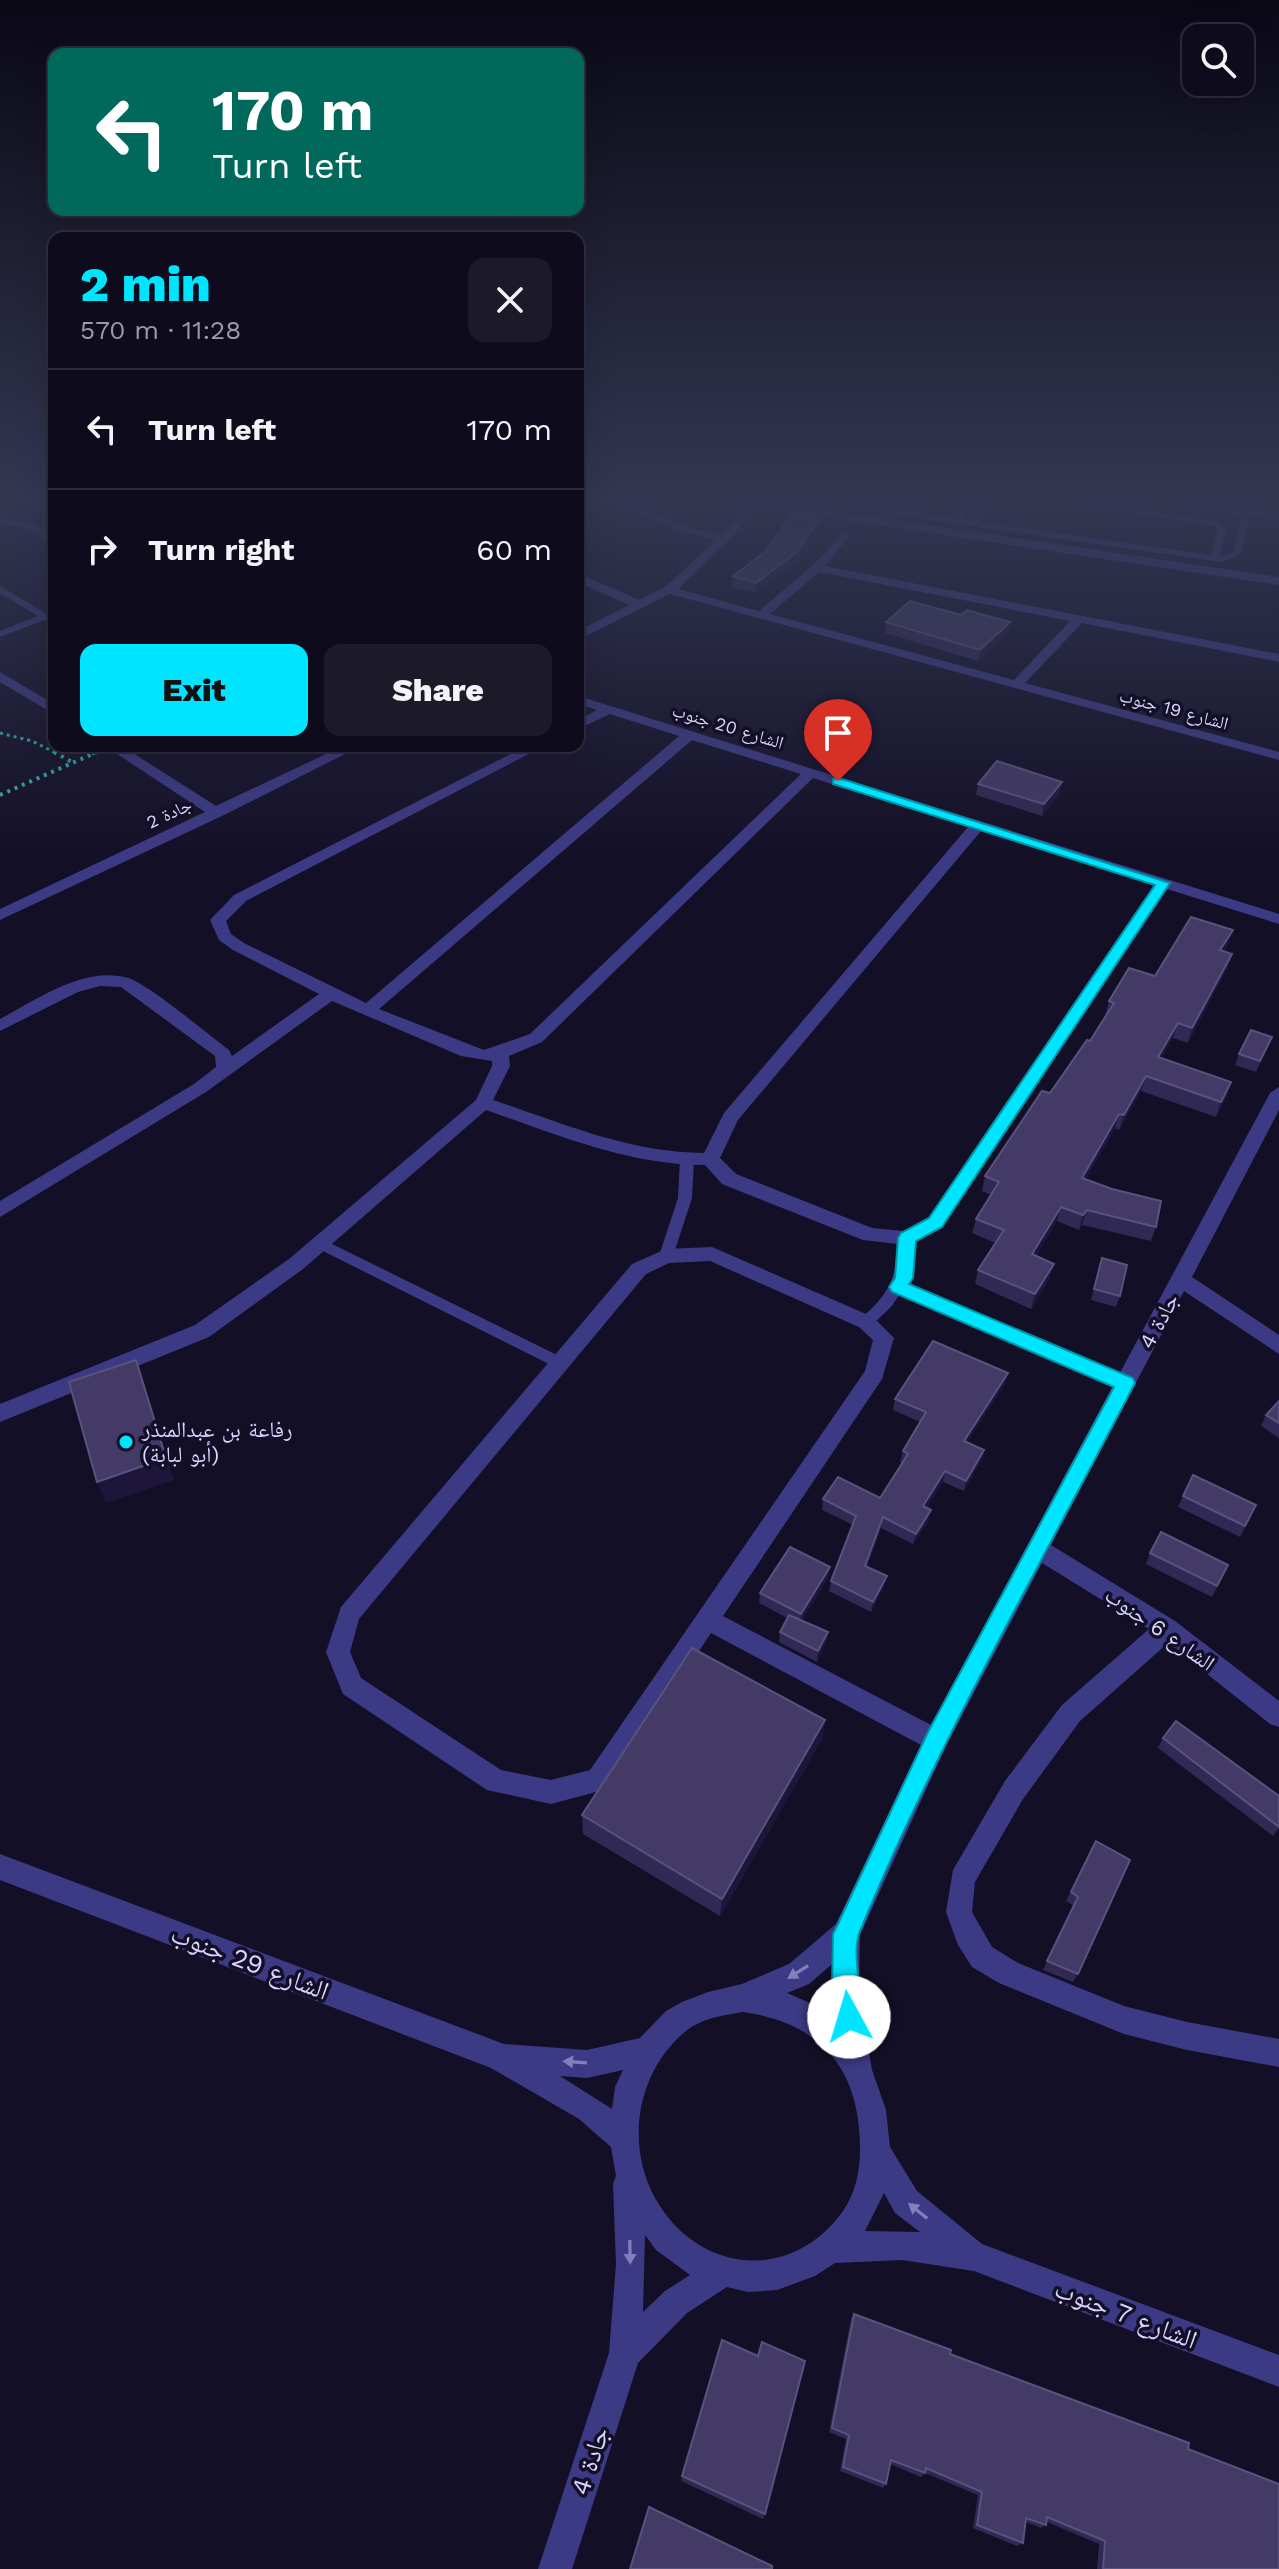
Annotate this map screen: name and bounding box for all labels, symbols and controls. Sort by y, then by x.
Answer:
map controls [1182,24,1254,96]
button: search [1182,24,1254,96]
text: 170 m [212,78,374,144]
icon: left [80,80,184,184]
text: Turn left [212,145,362,187]
text: 2 min [80,256,211,313]
button: close [468,258,552,342]
text: 570 m · 11:28 [80,315,241,345]
icon: left [80,407,124,451]
text: Turn left [148,412,276,447]
text: 170 m [467,412,552,447]
icon: right [80,527,124,571]
text: Turn right [148,532,294,567]
text: 60 m [476,532,552,567]
button: Exit [80,644,308,736]
button: Share [324,644,552,736]
street label: الشارع 19 جنوب [1117,684,1231,735]
street label: الشارع 20 جنوب [669,699,786,754]
pin [804,699,872,781]
icon: arrive [816,711,860,755]
street label: جادة 2 [143,793,195,833]
street label: جادة 4 [1134,1289,1184,1353]
place label: رفاعة بن عبدالمنذر (أبو لبابة) [141,1417,293,1467]
marker: رفاعة بن عبدالمنذر (أبو لبابة) [117,1433,135,1451]
street label: الشارع 6 جنوب [1100,1582,1220,1677]
street label: الشارع 29 جنوب [167,1918,333,2007]
one-way arrow [787,1965,809,1979]
position arrow [807,1975,891,2059]
one-way arrow [562,2055,587,2068]
one-way arrow [908,2204,928,2220]
one-way arrow [624,2240,637,2265]
street label: الشارع 7 جنوب [1050,2273,1201,2356]
street label: جادة 4 [565,2423,615,2499]

